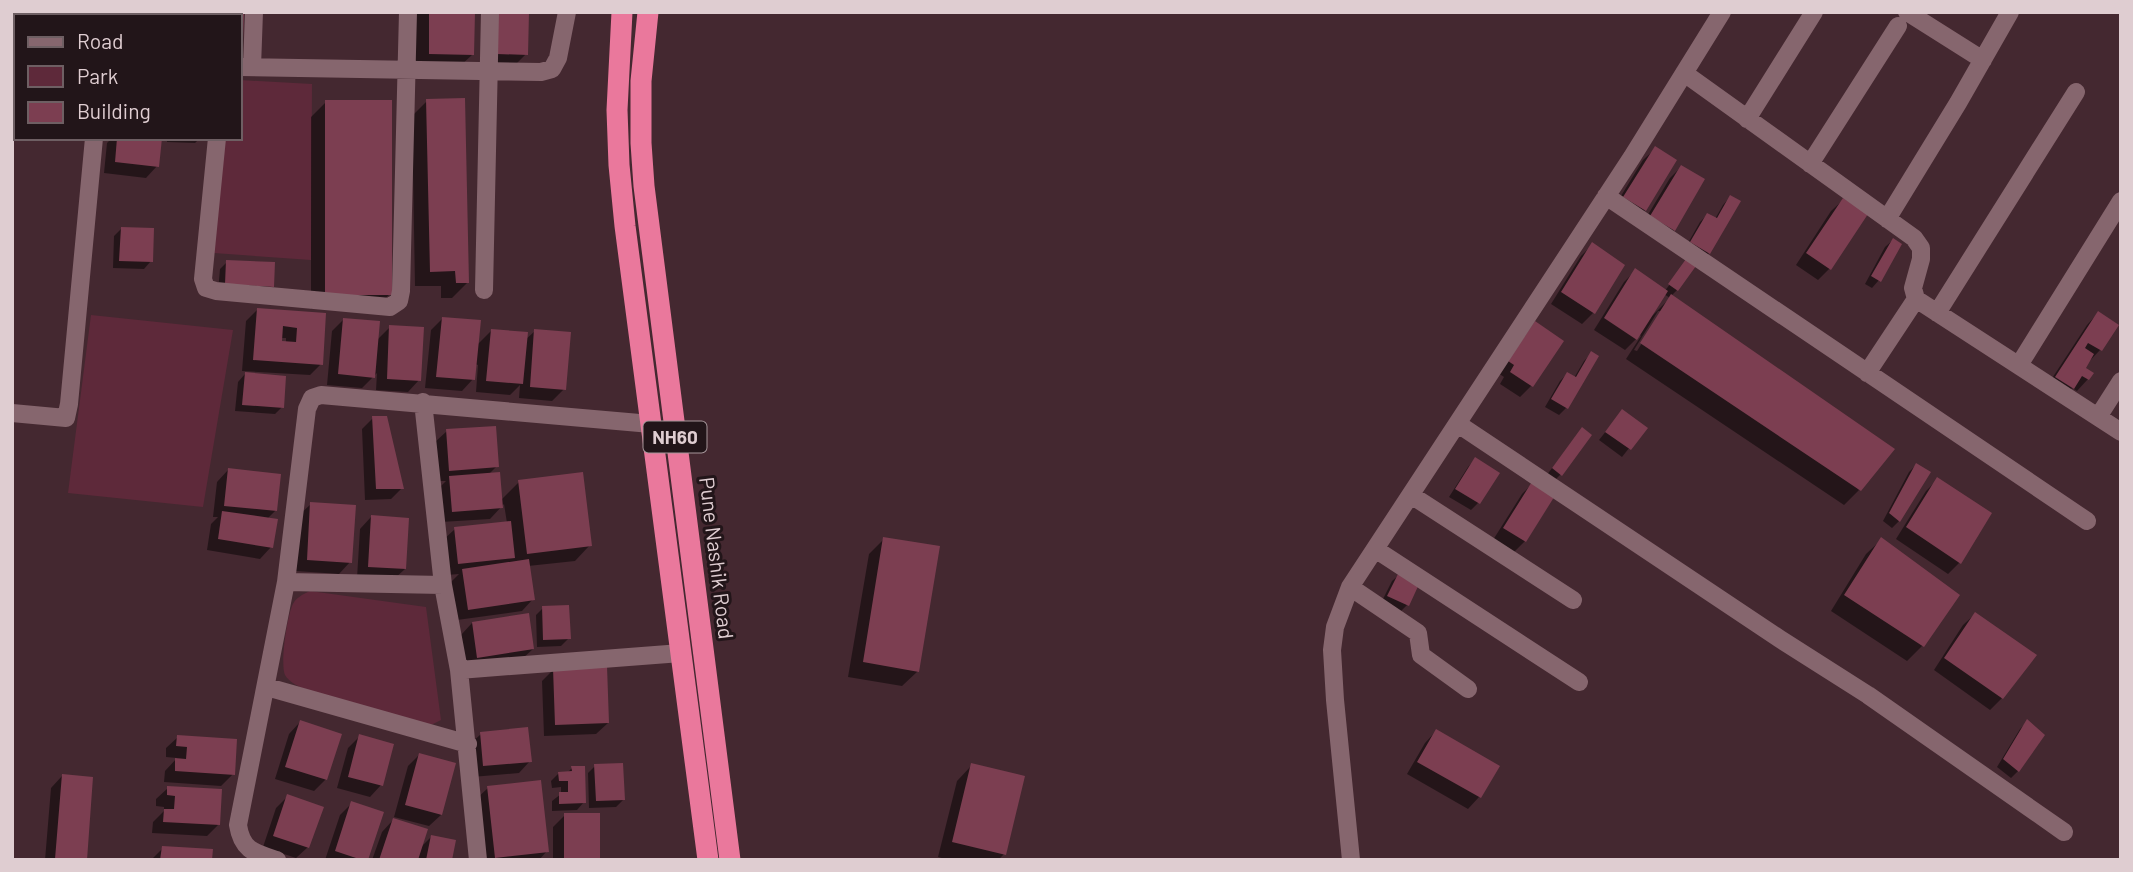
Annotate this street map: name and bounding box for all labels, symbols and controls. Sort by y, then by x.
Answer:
legend [14,14,242,140]
text: Road [77,28,123,53]
text: Park [77,63,118,88]
text: Building [77,98,151,123]
road number: NH60 [644,422,706,452]
street label: Pune Nashik Road [695,475,740,640]

